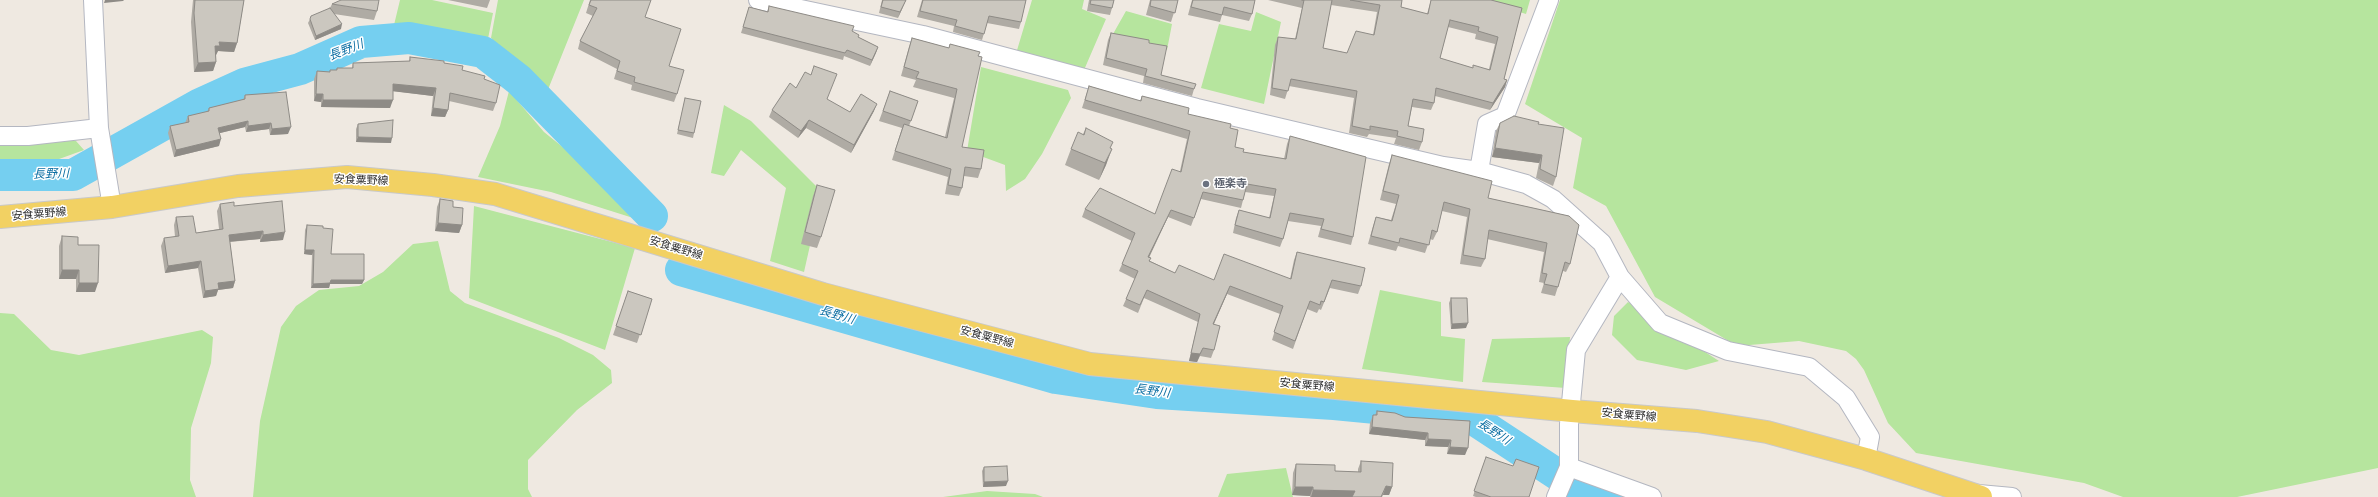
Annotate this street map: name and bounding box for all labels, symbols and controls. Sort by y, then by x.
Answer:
water label: 長野川 [327,37,365,63]
water label: 長野川 [33,166,69,182]
street label: 安食粟野線 [333,172,389,188]
place label: 極楽寺 [1214,177,1247,191]
marker: 極楽寺 [1201,179,1211,189]
street label: 安食粟野線 [11,205,67,223]
street label: 安食粟野線 [648,234,704,262]
water label: 長野川 [818,303,856,327]
street label: 安食粟野線 [959,324,1015,350]
street label: 安食粟野線 [1279,376,1335,394]
water label: 長野川 [1133,382,1171,400]
street label: 安食粟野線 [1601,406,1657,424]
water label: 長野川 [1475,416,1513,448]

